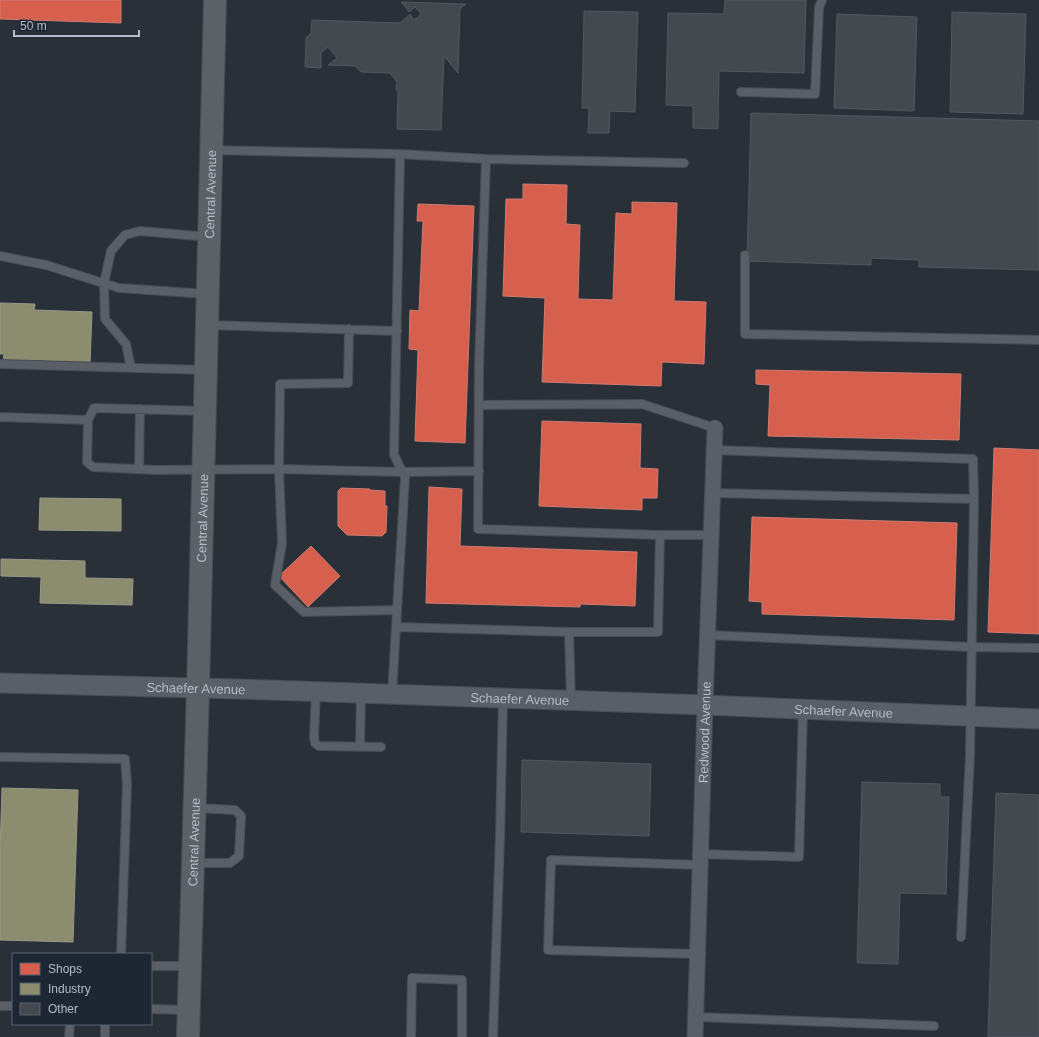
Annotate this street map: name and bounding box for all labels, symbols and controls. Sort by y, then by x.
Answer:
scale bar [14,12,139,38]
text: 50 m [20,19,47,33]
street label: Central Avenue [202,150,219,239]
street label: Central Avenue [194,474,211,563]
street label: Schaefer Avenue [146,679,246,697]
street label: Redwood Avenue [695,681,713,783]
street label: Schaefer Avenue [470,689,569,708]
street label: Schaefer Avenue [794,701,893,720]
street label: Central Avenue [185,798,202,887]
legend [12,953,152,1025]
text: Shops [48,962,82,976]
text: Industry [48,982,91,996]
text: Other [48,1002,78,1016]

